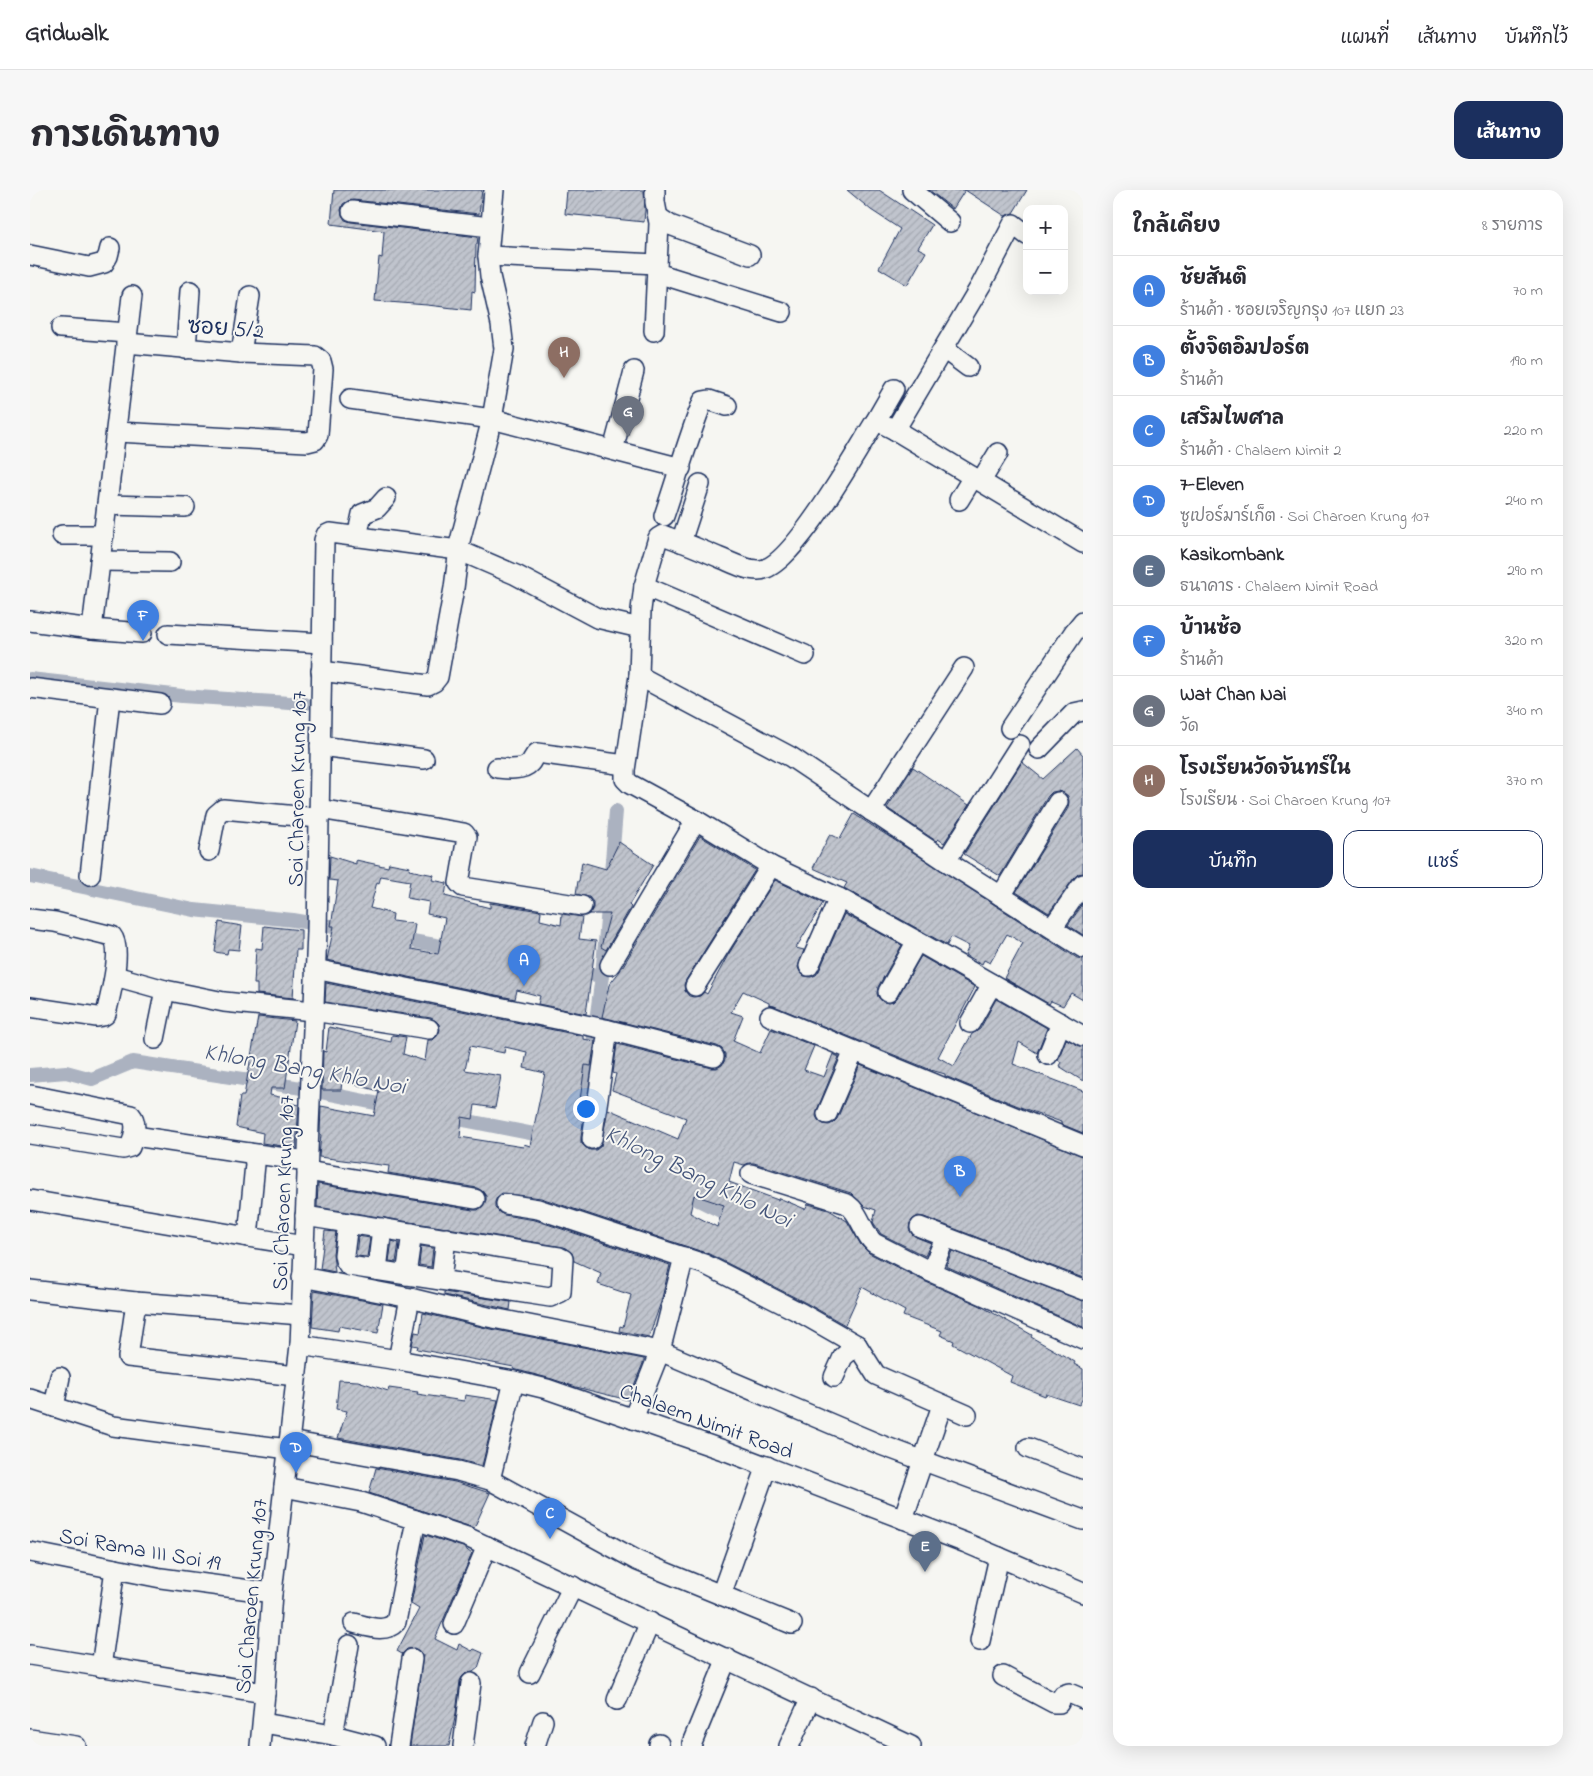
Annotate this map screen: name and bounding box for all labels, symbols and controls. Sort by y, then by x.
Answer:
text: Gridwalk [25,17,109,52]
text: แผนที่ [1341,26,1389,52]
text: เส้นทาง [1417,26,1477,52]
text: บันทึกไว้ [1505,26,1568,52]
button: เส้นทาง [1454,101,1563,159]
text: การเดินทาง [30,112,220,163]
map controls [1023,205,1068,295]
button: + [1023,205,1068,250]
text: ใกล้เคียง [1133,212,1220,242]
text: 8 รายการ [1482,214,1543,238]
button: − [1023,250,1068,295]
text: ชัยสันติ [1180,266,1247,293]
text: A [1144,279,1154,303]
text: 70 m [1513,279,1543,303]
text: ร้านค้า · ซอยเจริญกรุง 107 แยก 23 [1180,299,1404,323]
street label: ซอย 5/2 [186,311,265,349]
text: ตั้งจิตอิมปอร์ต [1180,336,1309,363]
pin: H [548,337,580,378]
text: B [1144,349,1154,373]
text: 190 m [1510,349,1543,373]
text: ร้านค้า [1180,369,1224,393]
pin: G [612,396,644,437]
text: เสริมไพศาล [1180,406,1284,433]
text: C [1145,419,1153,443]
text: 220 m [1504,419,1543,443]
text: ร้านค้า · Chalaem Nimit 2 [1180,439,1341,463]
text: 7-Eleven [1180,472,1244,499]
text: D [1143,489,1155,513]
text: 240 m [1505,489,1543,513]
text: ซูเปอร์มาร์เก็ต · Soi Charoen Krung 107 [1180,505,1430,529]
text: Kasikornbank [1180,542,1284,569]
text: E [1144,559,1154,583]
text: 290 m [1507,559,1543,583]
text: ธนาคาร · Chalaem Nimit Road [1180,575,1378,599]
pin: F [127,600,159,641]
text: บ้านซ้อ [1180,616,1242,643]
text: F [1144,629,1154,653]
text: 320 m [1505,629,1543,653]
text: ร้านค้า [1180,649,1224,673]
text: Wat Chan Nai [1180,682,1286,709]
street label: Soi Charoen Krung 107 [281,691,318,887]
text: G [1144,699,1154,723]
text: 340 m [1506,699,1543,723]
text: วัด [1180,715,1199,739]
text: โรงเรียนวัดจันทร์ใน [1180,756,1351,783]
text: H [1144,769,1154,793]
text: 370 m [1506,769,1543,793]
text: โรงเรียน · Soi Charoen Krung 107 [1180,789,1391,813]
button: บันทึก [1133,830,1333,888]
button: แชร์ [1343,830,1543,888]
pin: A [508,945,540,986]
water label: Khlong Bang Khlo Noi [201,1035,411,1106]
street label: Soi Charoen Krung 107 [266,1095,305,1291]
your location [573,1096,599,1122]
water label: Khlong Bang Khlo Noi [598,1118,800,1240]
pin: B [944,1156,976,1197]
street label: Chalaem Nimit Road [615,1376,797,1469]
pin: D [280,1432,312,1473]
street label: Soi Charoen Krung 107 [229,1497,278,1695]
pin: C [534,1498,566,1539]
street label: Soi Rama III Soi 19 [56,1521,223,1581]
pin: E [909,1531,941,1572]

